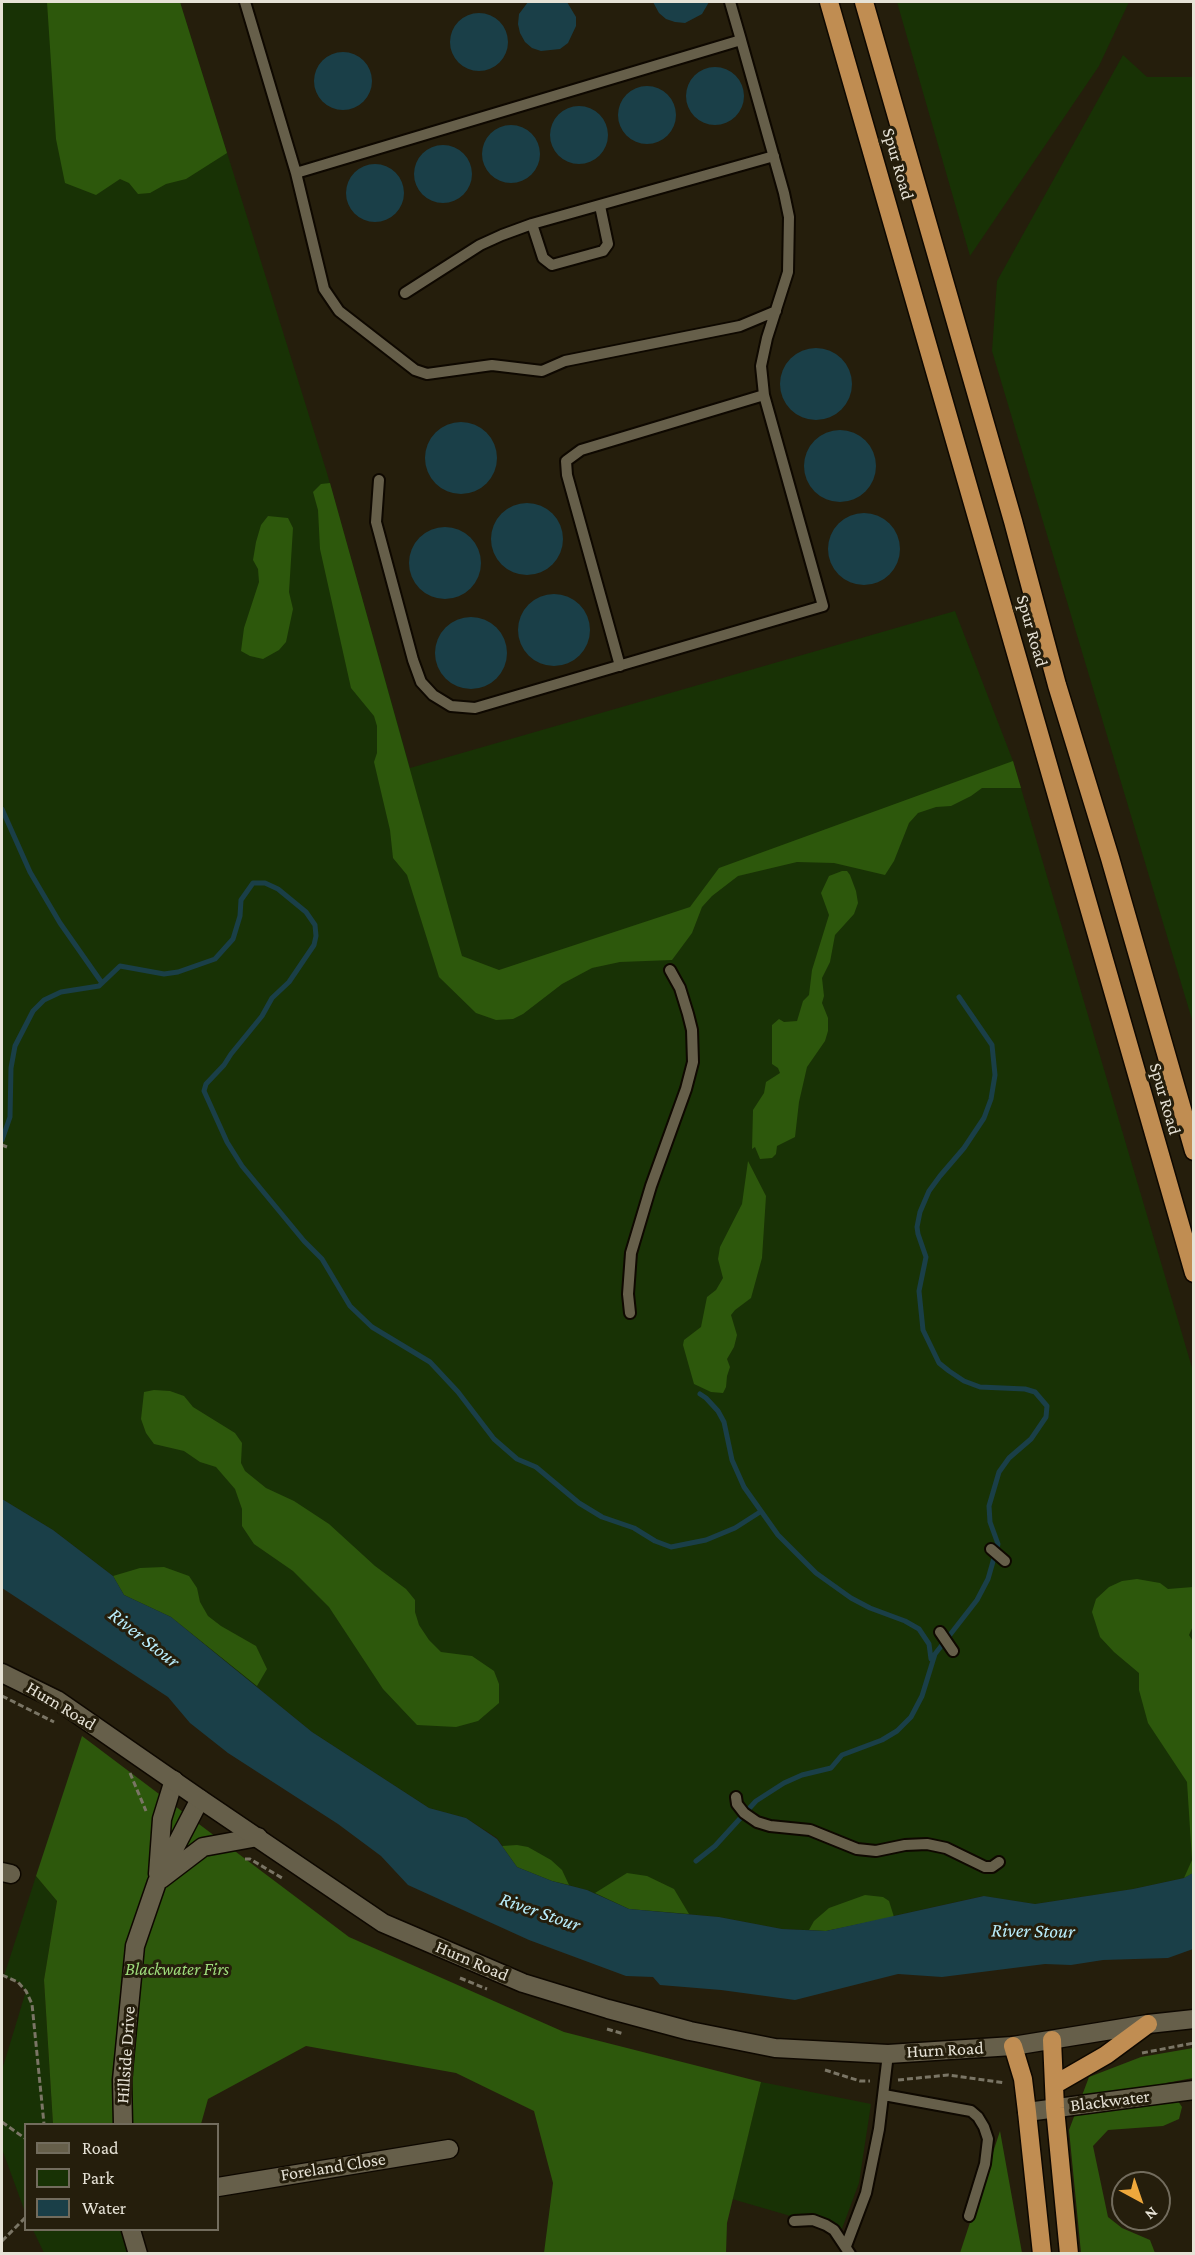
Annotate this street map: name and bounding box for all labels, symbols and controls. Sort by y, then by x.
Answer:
street label: Spur Road [877,126,919,202]
street label: Spur Road [1011,593,1053,669]
street label: Spur Road [1144,1061,1186,1137]
water label: River Stour [104,1603,184,1673]
street label: Hurn Road [22,1677,100,1735]
water label: River Stour [497,1887,583,1937]
water label: River Stour [991,1918,1075,1944]
street label: Hurn Road [432,1936,512,1986]
park label: Blackwater Firs [125,1958,229,1980]
street label: Hillside Drive [112,2006,140,2104]
street label: Hurn Road [906,2037,984,2063]
street label: Blackwater [1069,2085,1151,2117]
legend [24,2123,219,2231]
text: Road [82,2138,119,2158]
street label: Foreland Close [279,2148,387,2186]
text: Park [82,2168,114,2188]
north arrow [1111,2171,1171,2231]
text: Water [82,2198,126,2218]
text: N [1142,2204,1161,2224]

